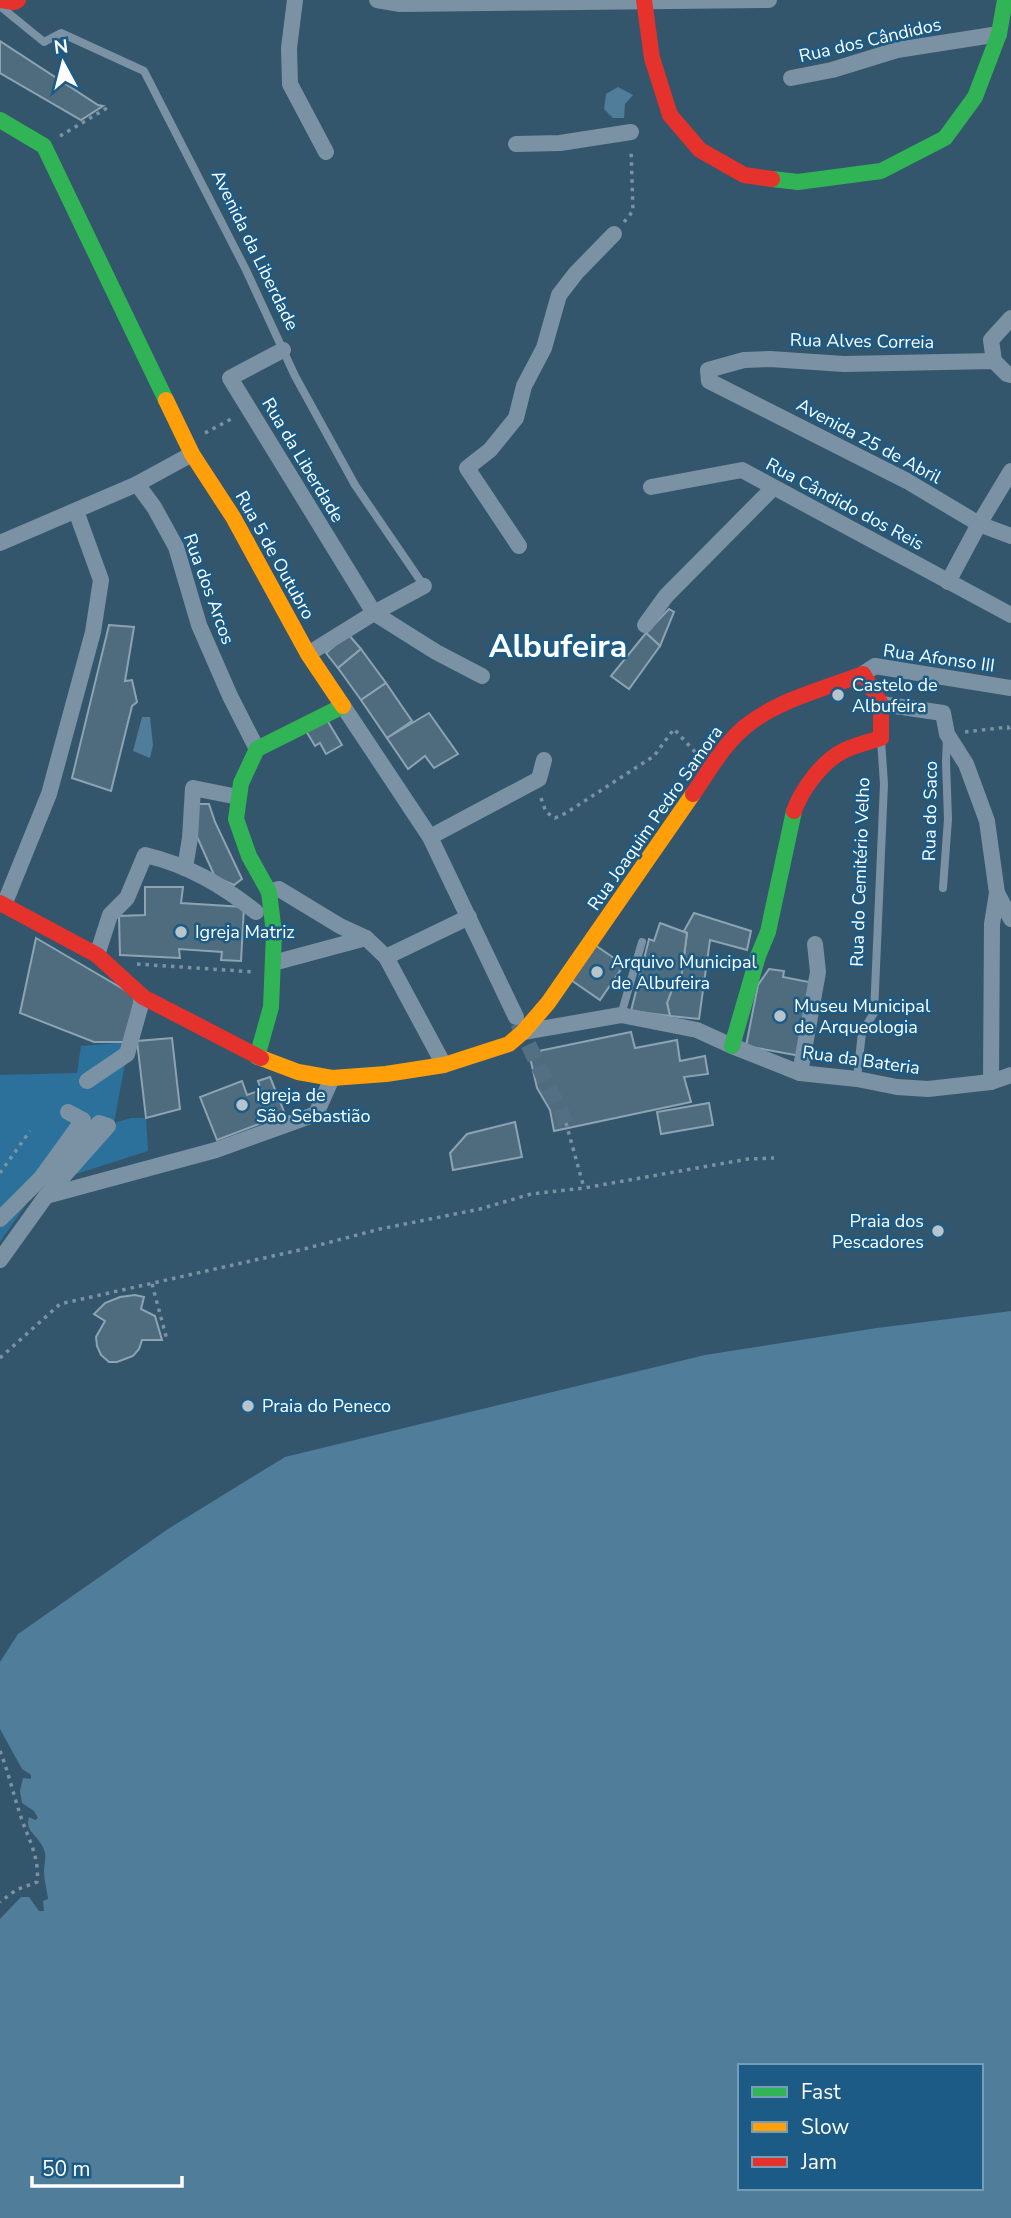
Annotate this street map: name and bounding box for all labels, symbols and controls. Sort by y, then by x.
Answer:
street label: Rua dos Cândidos [796,12,944,68]
north arrow [28,28,98,98]
text: N [52,33,70,61]
street label: Avenida da Liberdade [206,166,304,334]
street label: Rua Alves Correia [790,328,934,354]
street label: Rua da Liberdade [256,393,350,527]
street label: Avenida 25 de Abril [792,393,946,490]
street label: Rua Cândido dos Reis [762,452,928,556]
street label: Rua 5 de Outubro [230,486,320,624]
street label: Rua dos Arcos [178,530,240,648]
district label: Albufeira [489,625,627,668]
street label: Rua Afonso III [882,638,996,678]
place label: Castelo de Albufeira [852,673,938,718]
marker: Castelo de Albufeira [830,687,846,703]
street label: Rua Joaquim Pedro Samora [582,721,728,915]
street label: Rua do Saco [917,761,943,861]
street label: Rua do Cemitério Velho [845,777,875,967]
place label: Igreja Matriz [195,920,295,944]
marker: Igreja Matriz [173,924,189,940]
place label: Arquivo Municipal de Albufeira [611,950,757,995]
marker: Arquivo Municipal de Albufeira [589,964,605,980]
place label: Museu Municipal de Arqueologia [794,994,931,1039]
marker: Museu Municipal de Arqueologia [772,1008,788,1024]
street label: Rua da Bateria [801,1040,921,1080]
place label: Igreja de São Sebastião [256,1083,371,1128]
marker: Igreja de São Sebastião [234,1097,250,1113]
place label: Praia dos Pescadores [832,1209,924,1254]
marker: Praia dos Pescadores [930,1223,946,1239]
place label: Praia do Peneco [262,1394,391,1418]
marker: Praia do Peneco [240,1398,256,1414]
legend [738,2064,983,2190]
text: Fast [801,2078,841,2106]
text: Slow [801,2113,850,2141]
scale bar [32,2144,182,2188]
text: Jam [800,2148,837,2176]
text: 50 m [42,2155,91,2183]

